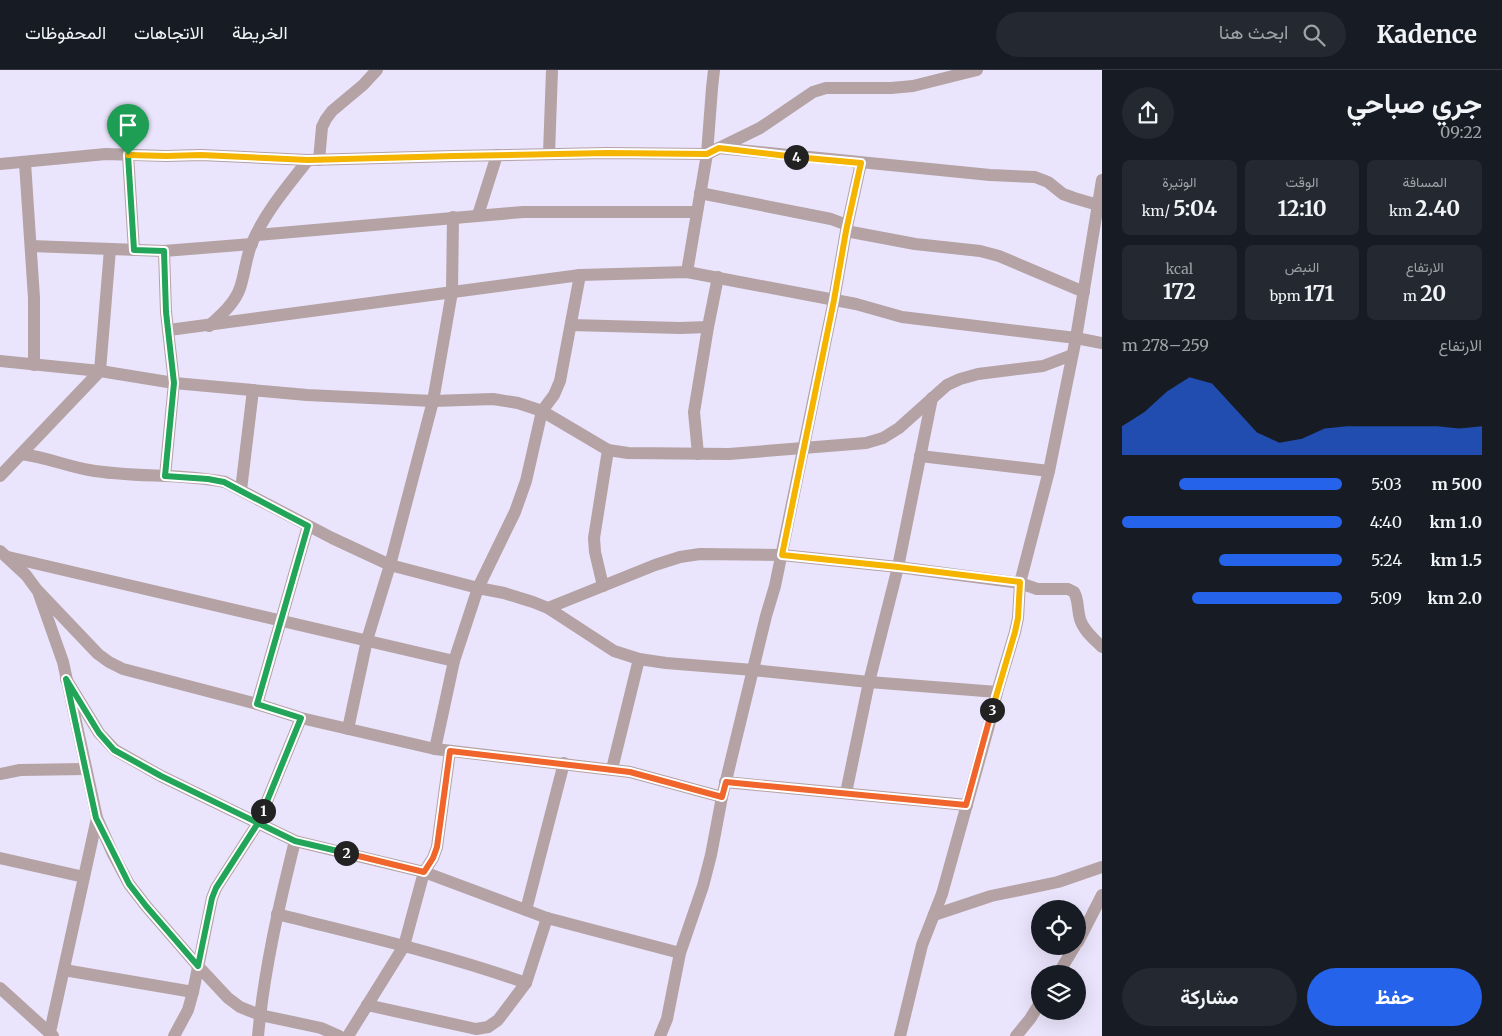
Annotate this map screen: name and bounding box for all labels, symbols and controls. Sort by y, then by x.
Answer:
search box [996,12,1346,57]
text: Kadence [1376,19,1477,50]
text: ابحث هنا [1219,20,1288,44]
text: المحفوظات [25,21,106,44]
text: الاتجاهات [134,21,204,44]
text: الخريطة [232,21,288,44]
icon: search [1300,21,1328,49]
text: جري صباحي [1346,85,1482,121]
button: share [1122,87,1174,139]
pin [107,104,149,155]
icon: arrive [114,111,142,139]
text: 09:22 [1440,122,1482,142]
pin: 4 [784,144,808,170]
text: 4 [792,148,801,166]
text: الوتيرة [1162,173,1196,191]
text: الوقت [1286,173,1318,191]
text: المسافة [1402,173,1447,191]
text: 5:04 [1173,195,1217,222]
text: 12:10 [1277,195,1327,222]
text: 2.40 [1415,195,1460,222]
text: /km [1142,202,1173,220]
text: km [1389,202,1415,220]
text: النبض [1285,258,1319,276]
text: الارتفاع [1406,258,1444,276]
text: kcal [1166,260,1193,278]
text: 172 [1163,278,1196,305]
text: 171 [1304,280,1334,307]
text: 20 [1420,280,1446,307]
text: bpm [1270,287,1304,305]
text: m [1403,287,1420,305]
text: 259–278 m [1122,335,1209,355]
text: الارتفاع [1439,335,1482,355]
text: 5:03 [1371,474,1402,494]
text: 500 m [1432,474,1482,494]
text: 4:40 [1370,512,1402,532]
text: 1.0 km [1429,512,1482,532]
text: 5:24 [1371,550,1402,570]
text: 1.5 km [1430,550,1482,570]
text: 5:09 [1370,588,1402,608]
text: 2.0 km [1428,588,1482,608]
pin: 3 [980,698,1004,722]
text: 3 [988,701,997,719]
pin: 1 [250,798,276,824]
text: 1 [260,802,267,820]
pin: 2 [334,840,358,866]
text: 2 [342,844,351,862]
map controls [1031,900,1086,1020]
button: locate [1031,900,1086,955]
button: layers [1031,965,1086,1020]
button: مشاركة [1122,968,1297,1026]
button: حفظ [1307,968,1482,1026]

